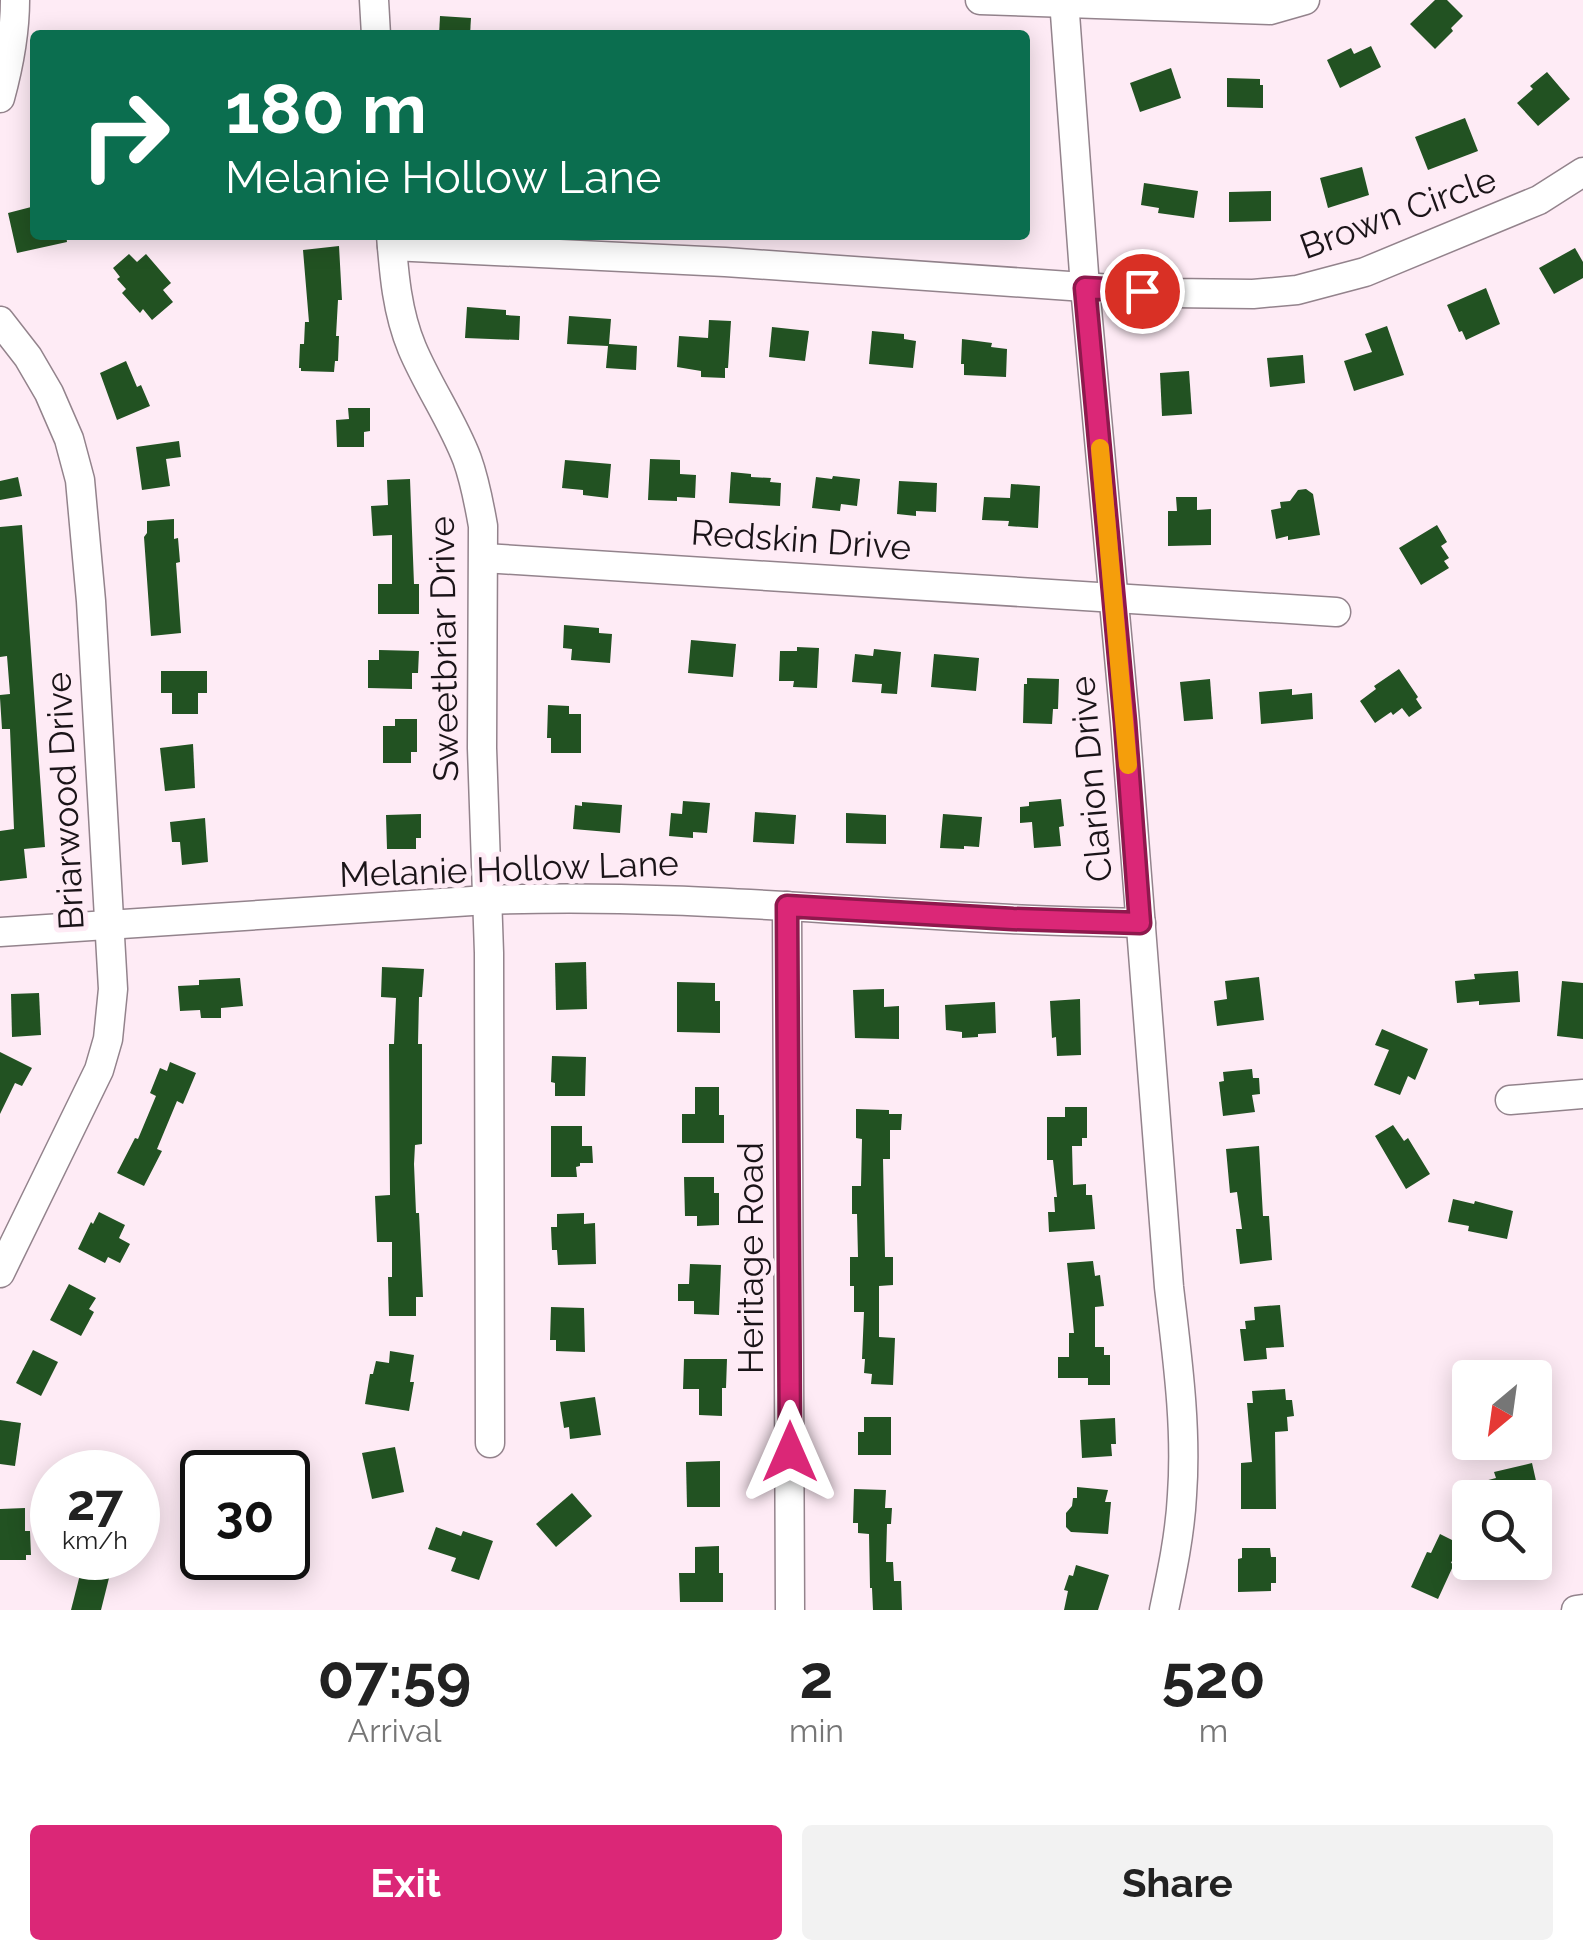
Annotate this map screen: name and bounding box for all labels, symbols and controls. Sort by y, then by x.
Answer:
text: 180 m [225,67,427,149]
icon: right [60,70,190,200]
text: Melanie Hollow Lane [225,151,661,204]
street label: Brown Circle [1294,158,1501,267]
pin [1100,249,1185,334]
icon: arrive [1115,264,1170,319]
street label: Redskin Drive [690,511,912,568]
street label: Sweetbriar Drive [421,516,466,782]
street label: Briarwood Drive [37,671,92,931]
street label: Clarion Drive [1061,675,1120,884]
street label: Melanie Hollow Lane [339,842,679,895]
street label: Heritage Road [730,1142,771,1374]
north arrow [1452,1360,1552,1460]
map controls [1452,1360,1552,1580]
position arrow [738,1400,842,1504]
speed limit sign: 30 [180,1450,310,1580]
text: 27 [67,1473,123,1532]
button: search [1452,1480,1552,1580]
text: km/h [62,1525,128,1555]
text: 07:59 [318,1642,471,1712]
text: 2 [800,1642,833,1712]
text: 520 [1162,1642,1265,1712]
text: Arrival [348,1712,441,1749]
text: min [789,1712,844,1749]
text: m [1199,1712,1228,1749]
button: Exit [30,1825,782,1940]
button: Share [802,1825,1553,1940]

